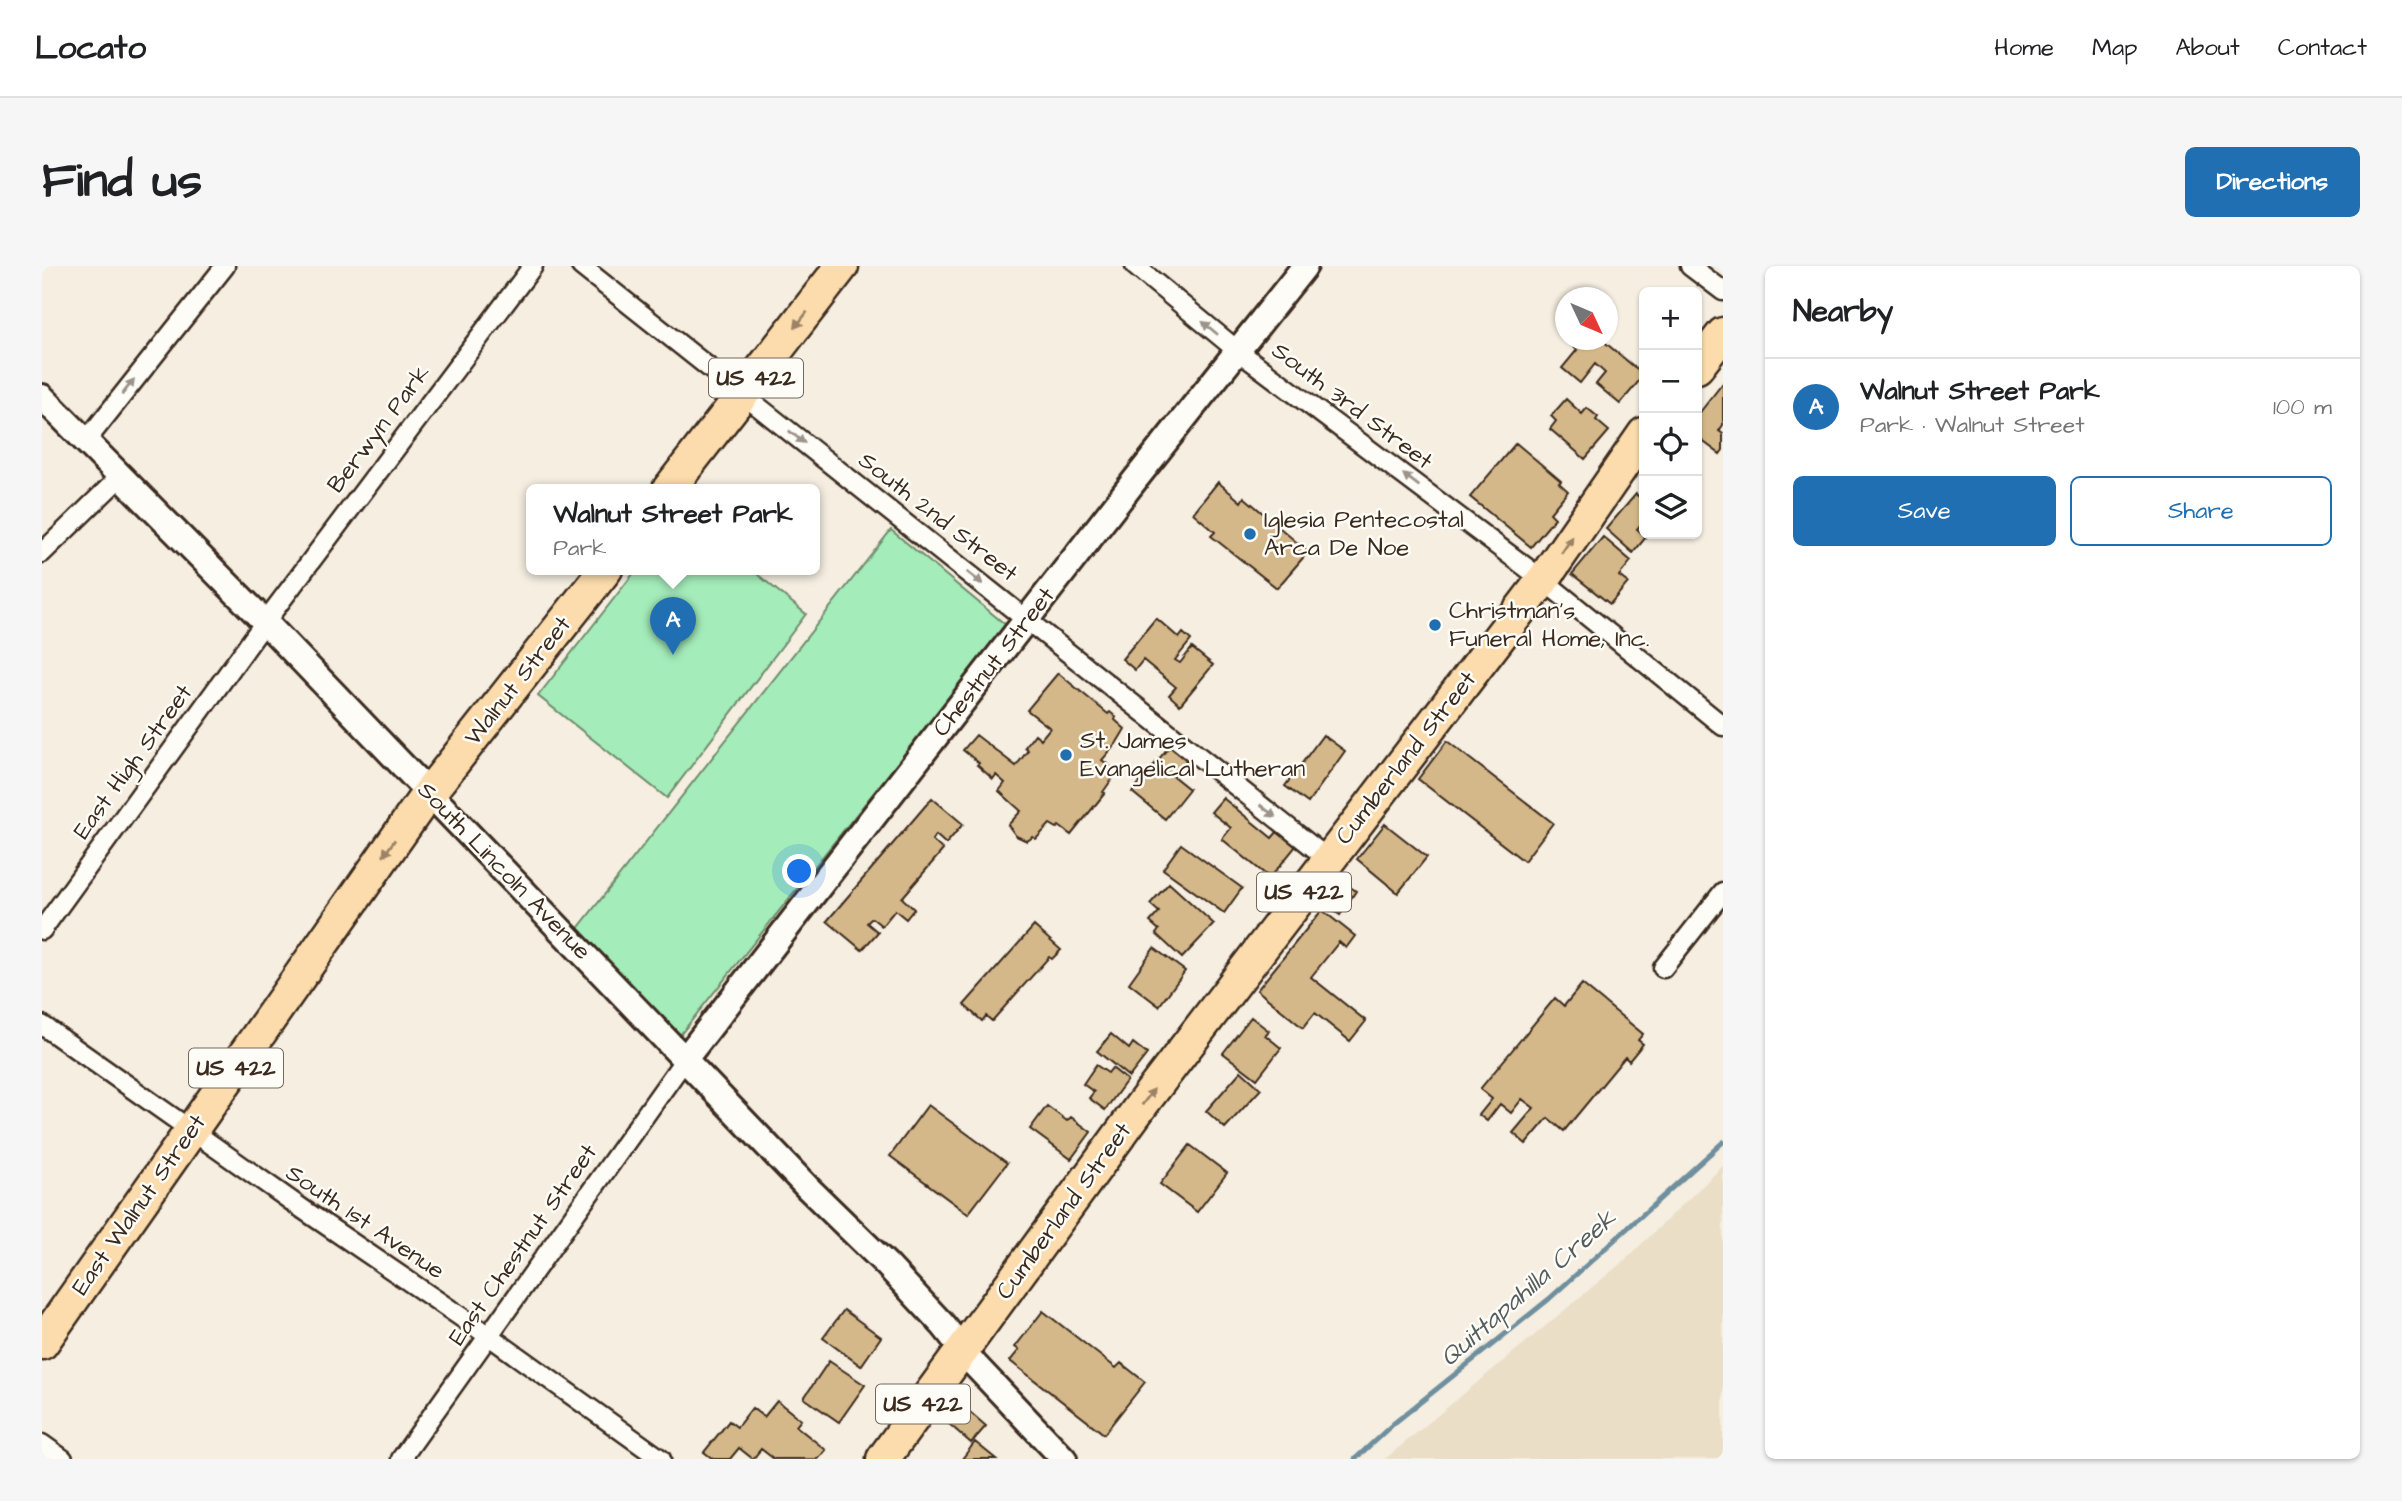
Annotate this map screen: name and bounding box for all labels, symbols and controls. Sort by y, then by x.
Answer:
text: Locato [35,25,146,71]
text: Home [1994,31,2054,65]
text: Map [2092,31,2137,65]
text: About [2175,31,2240,65]
text: Contact [2278,31,2367,65]
button: Directions [2185,147,2360,217]
text: Find us [42,148,202,216]
north arrow [1555,287,1618,350]
map controls [1639,287,1702,539]
button: + [1639,287,1702,350]
text: Nearby [1793,291,1893,333]
one-way arrow [794,311,808,329]
one-way arrow [1201,321,1218,336]
street label: South 3rd Street [1264,334,1440,478]
button: − [1639,350,1702,413]
street label: Berwyn Park [319,357,440,501]
road number: US 422 [709,358,803,398]
text: Walnut Street Park [1860,373,2100,409]
one-way arrow [120,379,135,396]
text: A [1809,391,1823,423]
text: 100 m [2273,391,2332,423]
text: Park · Walnut Street [1860,409,2084,441]
button: locate [1639,413,1702,476]
one-way arrow [788,429,806,444]
street label: South 2nd Street [851,444,1025,590]
one-way arrow [1402,472,1420,487]
button: layers [1639,476,1702,539]
button: Save [1793,476,2056,546]
button: Share [2070,476,2332,546]
popup [526,484,820,575]
text: Walnut Street Park [553,496,793,532]
place label: Iglesia Pentecostal Arca De Noe [1264,503,1464,565]
marker: Iglesia Pentecostal Arca De Noe [1242,526,1258,542]
text: Park [553,532,606,564]
one-way arrow [1560,536,1574,554]
one-way arrow [967,570,984,585]
street label: Chestnut Street [925,580,1063,744]
place label: Christman's Funeral Home, Inc. [1449,594,1649,656]
pin: A [650,597,696,655]
street label: Walnut Street [457,609,580,753]
marker: Christman's Funeral Home, Inc. [1427,617,1443,633]
street label: Cumberland Street [1327,664,1485,852]
street label: East High Street [65,677,202,847]
place label: St. James Evangelical Lutheran [1080,724,1305,787]
marker: St. James Evangelical Lutheran [1058,747,1074,763]
street label: South Lincoln Avenue [410,774,598,968]
one-way arrow [1260,803,1277,818]
one-way arrow [382,839,396,857]
your location [782,854,816,888]
road number: US 422 [1257,872,1351,912]
road number: US 422 [189,1048,283,1088]
one-way arrow [1141,1088,1155,1106]
street label: East Walnut Street [64,1107,214,1302]
street label: Cumberland Street [988,1115,1140,1307]
street label: East Chestnut Street [441,1137,606,1353]
street label: South 1st Avenue [279,1156,451,1288]
water label: Quittapahilla Creek [1432,1201,1625,1375]
road number: US 422 [876,1385,970,1424]

